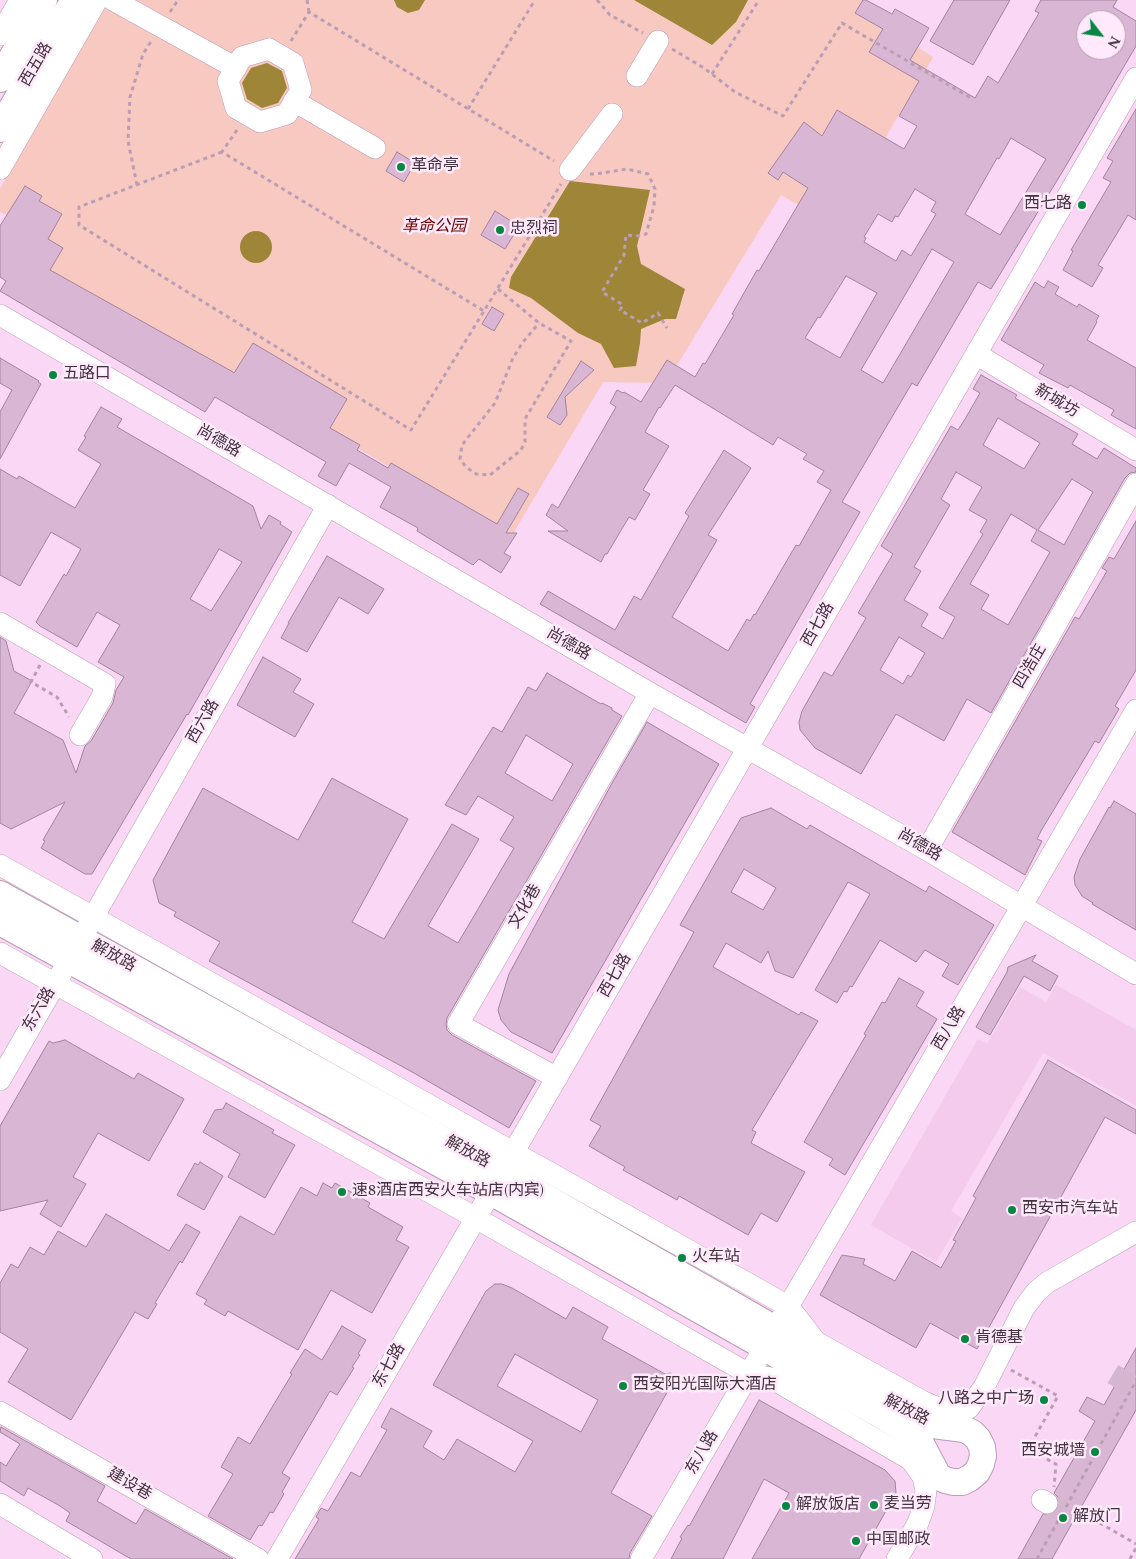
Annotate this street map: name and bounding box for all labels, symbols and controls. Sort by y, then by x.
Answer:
north arrow [1076,10,1126,60]
text: N [1102,32,1126,52]
street label: 西五路 [17,39,57,91]
place label: 革命亭 [411,157,459,177]
marker: 革命亭 [395,161,407,173]
place label: 西七路 [1024,195,1072,215]
marker: 西七路 [1076,199,1088,211]
park label: 革命公园 [402,218,466,238]
place label: 忠烈祠 [510,220,558,240]
marker: 忠烈祠 [494,224,506,236]
place label: 五路口 [63,365,111,385]
marker: 五路口 [47,369,59,381]
street label: 新城坊 [1030,381,1082,423]
street label: 尚德路 [192,422,244,462]
street label: 西七路 [799,599,839,651]
street label: 尚德路 [542,625,594,665]
street label: 四浩庄 [1011,641,1051,693]
street label: 西六路 [184,696,224,748]
street label: 尚德路 [893,826,945,866]
street label: 文化巷 [506,881,546,933]
street label: 解放路 [87,937,139,977]
street label: 西七路 [596,950,636,1002]
street label: 东六路 [20,984,60,1036]
street label: 西八路 [929,1003,971,1055]
street label: 解放路 [441,1133,493,1173]
place label: 速8酒店西安火车站店(内宾) [352,1182,544,1202]
marker: 速8酒店西安火车站店(内宾) [336,1186,348,1198]
place label: 西安市汽车站 [1022,1200,1118,1220]
marker: 西安市汽车站 [1006,1204,1018,1216]
place label: 火车站 [692,1248,740,1268]
marker: 火车站 [676,1252,688,1264]
place label: 肯德基 [975,1329,1023,1349]
marker: 肯德基 [959,1333,971,1345]
street label: 东七路 [370,1340,410,1392]
place label: 西安阳光国际大酒店 [633,1376,777,1396]
marker: 西安阳光国际大酒店 [617,1380,629,1392]
place label: 八路之中广场 [938,1390,1034,1410]
street label: 解放路 [880,1392,932,1430]
marker: 八路之中广场 [1038,1394,1050,1406]
street label: 东八路 [683,1427,723,1479]
place label: 西安城墙 [1021,1442,1085,1462]
marker: 西安城墙 [1089,1446,1101,1458]
street label: 建设巷 [103,1465,155,1505]
place label: 麦当劳 [884,1495,932,1515]
place label: 解放饭店 [796,1496,860,1516]
marker: 麦当劳 [868,1499,880,1511]
marker: 解放饭店 [780,1500,792,1512]
place label: 解放门 [1073,1508,1121,1528]
marker: 解放门 [1057,1512,1069,1524]
place label: 中国邮政 [866,1531,930,1551]
marker: 中国邮政 [850,1535,862,1547]

